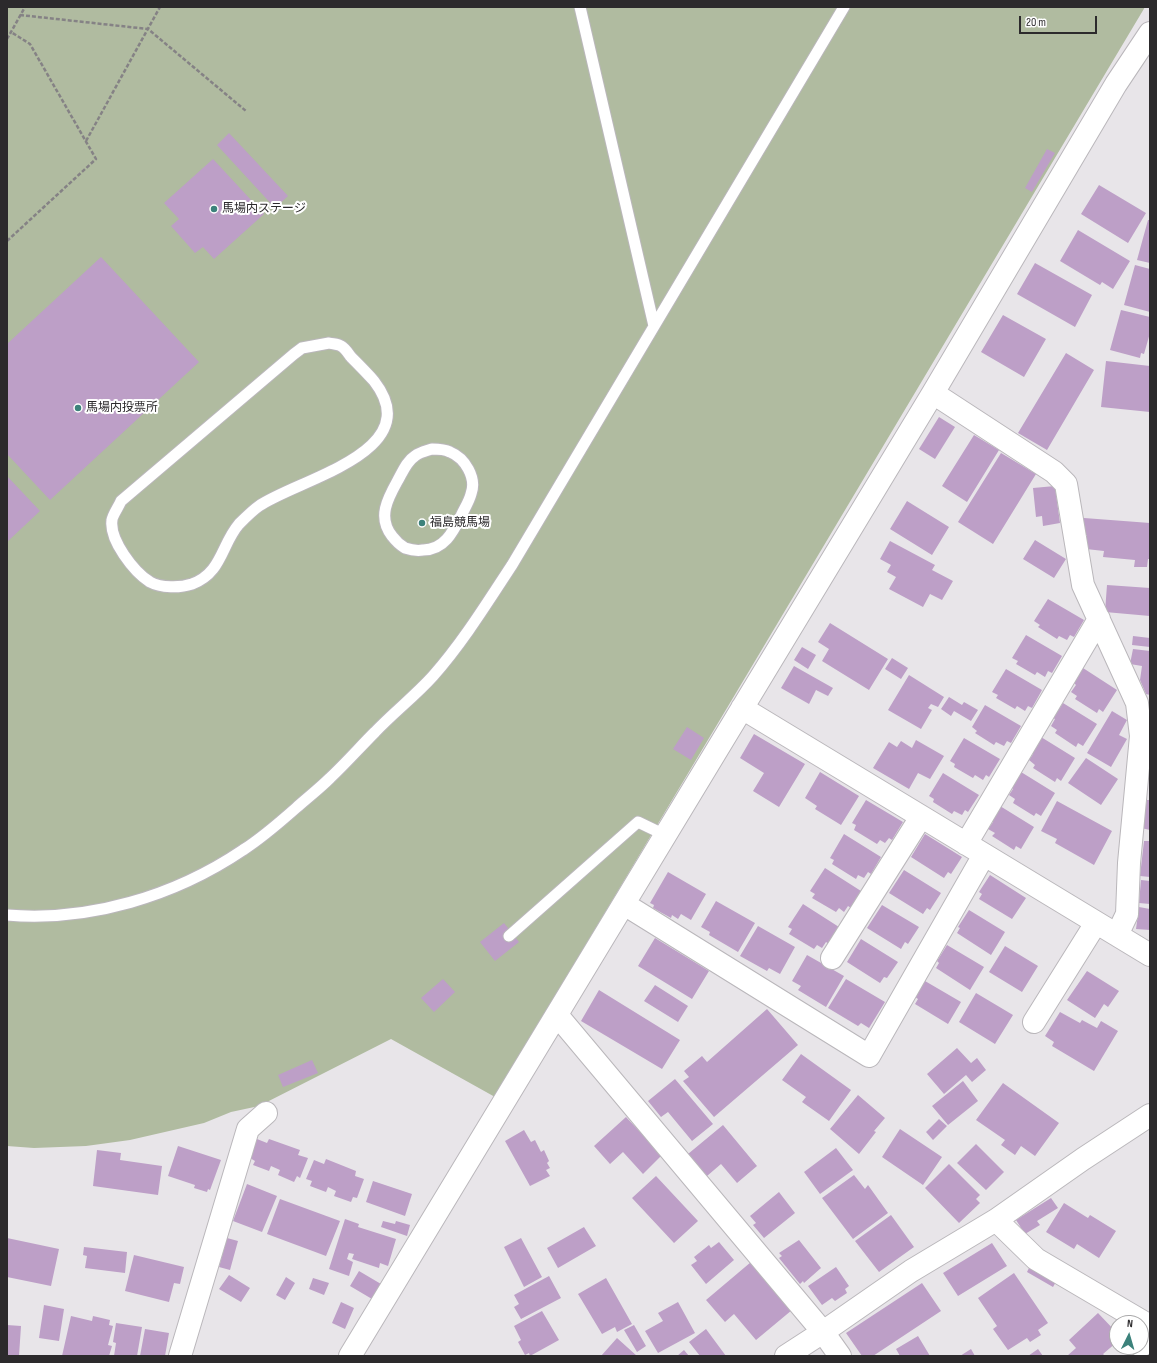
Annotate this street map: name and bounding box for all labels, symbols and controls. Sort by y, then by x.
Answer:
scale bar [1021,8,1099,34]
text: 20 m [1026,15,1046,30]
place label: 馬場内ステージ [222,202,306,216]
marker: 馬場内ステージ [209,204,219,214]
place label: 馬場内投票所 [86,401,158,415]
marker: 馬場内投票所 [73,403,83,413]
place label: 福島競馬場 [430,516,490,530]
marker: 福島競馬場 [417,518,427,528]
north arrow [1109,1315,1149,1355]
text: N [1127,1317,1133,1330]

